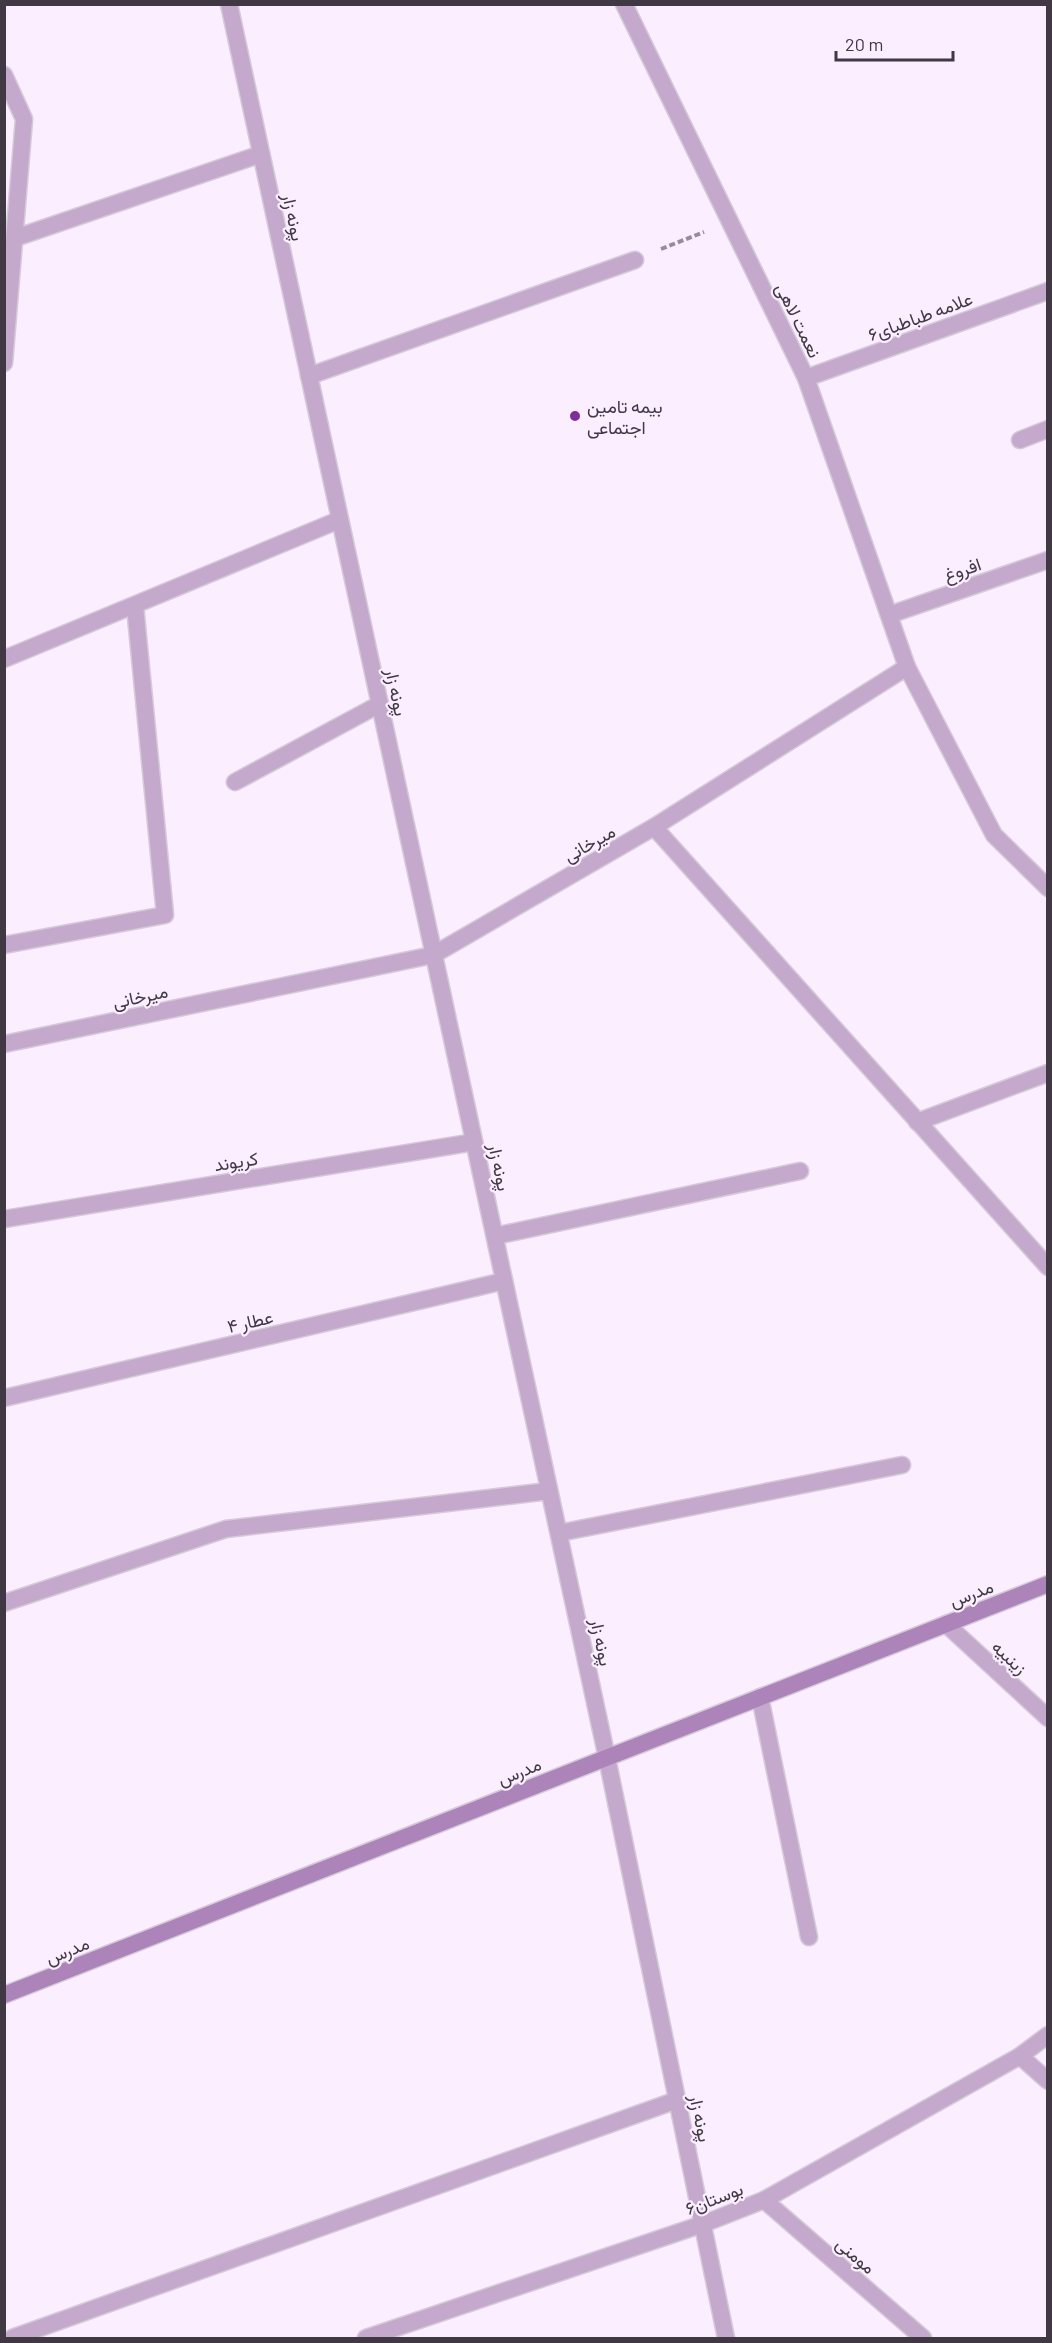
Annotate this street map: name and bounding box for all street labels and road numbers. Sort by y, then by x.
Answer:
street label: پونه زار [276,190,310,243]
street label: نعمت لاهی [771,279,827,361]
street label: علامه طباطبای۶ [865,287,976,346]
street label: افروغ [940,552,984,588]
street label: پونه زار [379,665,413,718]
street label: میرخانی [559,820,619,867]
street label: میرخانی [110,979,170,1014]
street label: پونه زار [482,1140,516,1193]
street label: کریوند [212,1147,260,1176]
street label: عطار ۴ [225,1305,275,1338]
street label: مدرس [946,1575,996,1612]
street label: پونه زار [584,1615,618,1668]
street label: زینبیه [987,1635,1032,1679]
street label: مدرس [494,1752,544,1791]
street label: مدرس [42,1931,92,1970]
street label: پونه زار [683,2091,717,2144]
street label: بوستان۶ [682,2177,746,2220]
street label: مومنی [831,2232,880,2279]

